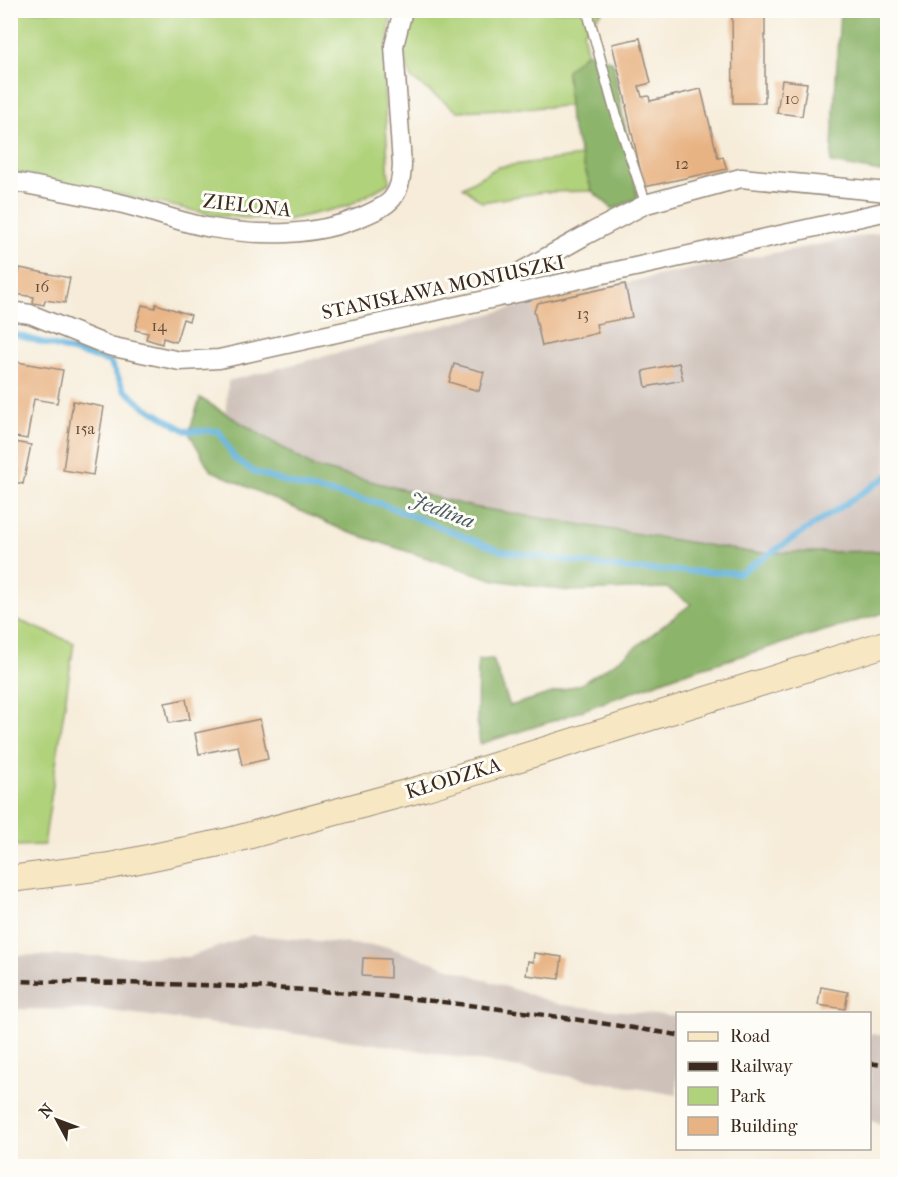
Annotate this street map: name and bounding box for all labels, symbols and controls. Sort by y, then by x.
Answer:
house number: 10 [785,89,799,108]
house number: 12 [675,154,689,173]
street label: ZIELONA [202,189,293,222]
street label: STANISŁAWA MONIUSZKI [320,250,567,324]
house number: 16 [35,277,49,296]
house number: 13 [577,304,589,323]
house number: 14 [151,316,167,335]
house number: 15a [75,419,96,438]
water label: Jedlina [406,487,478,533]
street label: KŁODZKA [403,753,505,804]
legend [676,1012,871,1150]
text: Road [730,1026,770,1047]
text: Railway [730,1056,794,1077]
text: Park [730,1086,767,1107]
north arrow [27,1090,87,1150]
text: N [35,1099,58,1121]
text: Building [730,1116,798,1137]

